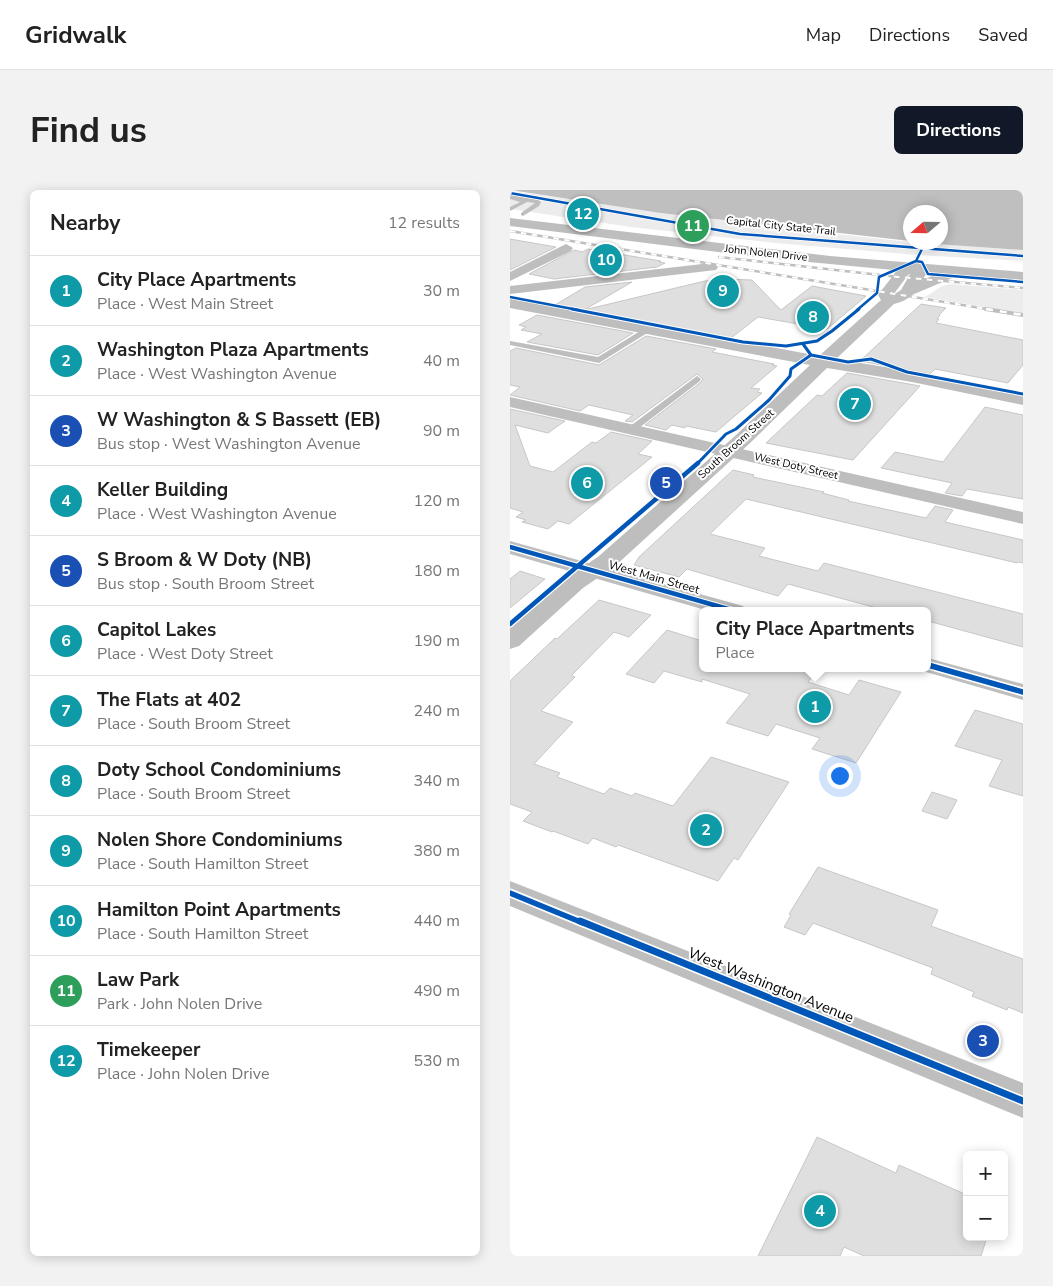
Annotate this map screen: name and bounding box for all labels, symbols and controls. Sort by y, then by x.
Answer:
text: Gridwalk [25,19,126,51]
text: Map [806,23,841,47]
text: Directions [869,23,950,47]
text: Saved [978,23,1028,47]
button: Directions [894,106,1023,154]
text: Find us [30,107,147,154]
pin: 12 [567,195,599,233]
north arrow [903,205,948,250]
pin: 11 [677,207,709,245]
text: Nearby [50,209,120,237]
text: 12 results [388,212,460,234]
street label: Capital City State Trail [725,213,837,239]
pin: 10 [590,241,622,279]
street label: John Nolen Drive [723,241,808,265]
text: City Place Apartments [97,267,296,293]
pin: 9 [707,272,739,310]
text: 1 [61,280,71,302]
text: 30 m [423,280,460,302]
text: Place · West Main Street [97,293,273,315]
pin: 8 [797,298,829,336]
text: Washington Plaza Apartments [97,337,369,363]
text: 2 [61,350,71,372]
text: 40 m [423,350,460,372]
text: Place · West Washington Avenue [97,363,337,385]
pin: 7 [839,385,871,423]
street label: South Broom Street [695,406,777,482]
text: W Washington & S Bassett (EB) [97,407,381,433]
text: 3 [61,420,71,442]
text: 90 m [423,420,460,442]
text: Bus stop · West Washington Avenue [97,433,361,455]
street label: West Doty Street [752,449,840,483]
pin: 6 [571,464,603,502]
pin: 5 [650,464,682,502]
text: Keller Building [97,477,228,503]
text: 4 [61,490,71,512]
text: 120 m [413,490,460,512]
text: Place · West Washington Avenue [97,503,337,525]
text: S Broom & W Doty (NB) [97,547,312,573]
street label: West Main Street [607,556,702,598]
text: 5 [61,560,71,582]
text: 180 m [413,560,460,582]
text: Bus stop · South Broom Street [97,573,314,595]
popup [699,607,931,672]
text: City Place Apartments [715,616,915,642]
text: Capitol Lakes [97,617,216,643]
text: 6 [61,630,71,652]
text: 190 m [413,630,460,652]
text: Place [715,642,755,664]
text: Place · West Doty Street [97,643,273,665]
text: The Flats at 402 [97,687,241,713]
pin: 1 [799,688,831,726]
text: 7 [61,700,71,722]
text: 240 m [413,700,460,722]
text: Place · South Broom Street [97,713,290,735]
text: Doty School Condominiums [97,757,341,783]
your location [827,763,853,789]
text: 8 [61,770,71,792]
text: 340 m [413,770,460,792]
text: Place · South Broom Street [97,783,290,805]
pin: 2 [690,811,722,849]
text: Nolen Shore Condominiums [97,827,342,853]
text: 9 [61,840,71,862]
text: 380 m [413,840,460,862]
text: Place · South Hamilton Street [97,853,308,875]
text: Hamilton Point Apartments [97,897,341,923]
text: 10 [56,910,76,932]
text: 440 m [413,910,460,932]
text: Place · South Hamilton Street [97,923,308,945]
street label: West Washington Avenue [685,943,857,1027]
text: Law Park [97,967,179,993]
text: 11 [56,980,76,1002]
text: 490 m [413,980,460,1002]
text: Park · John Nolen Drive [97,993,262,1015]
pin: 3 [967,1022,999,1060]
text: Timekeeper [97,1037,200,1063]
text: 12 [56,1050,76,1072]
text: 530 m [413,1050,460,1072]
text: Place · John Nolen Drive [97,1063,269,1085]
map controls [963,1151,1008,1241]
button: + [963,1151,1008,1196]
pin: 4 [804,1192,836,1230]
button: − [963,1196,1008,1241]

